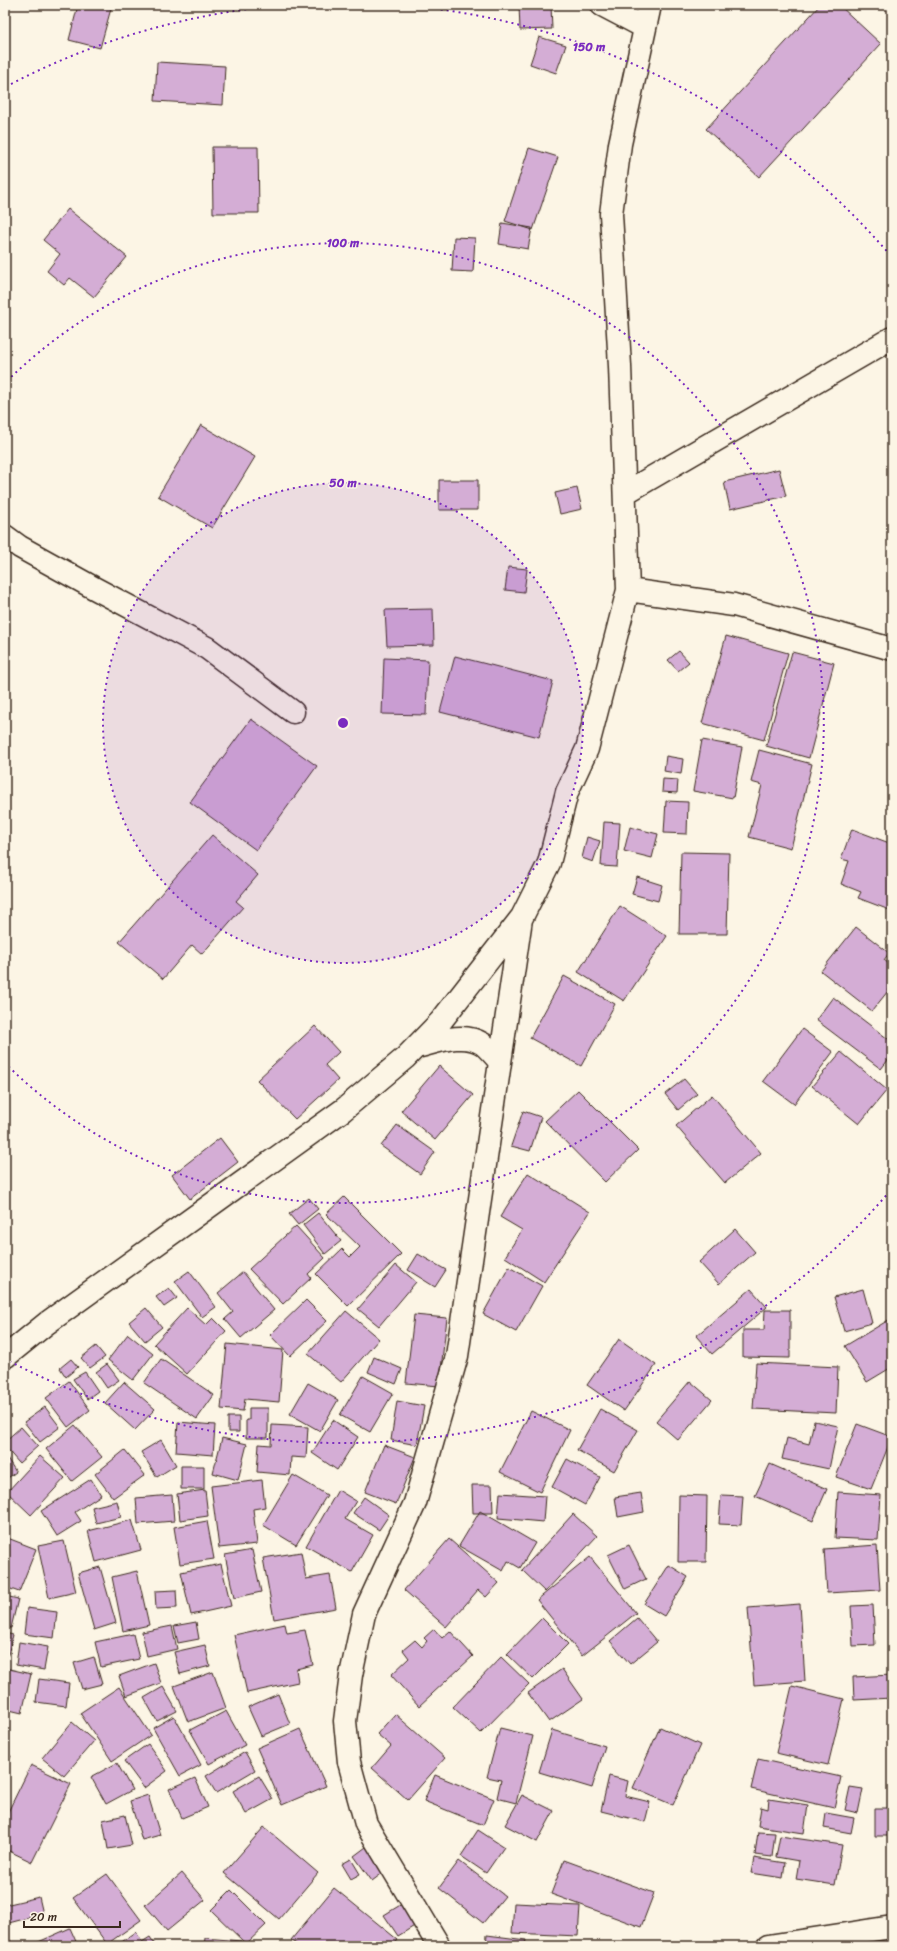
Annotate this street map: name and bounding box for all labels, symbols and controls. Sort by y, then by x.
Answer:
text: 150 m [573,36,606,58]
text: 100 m [327,232,360,254]
text: 50 m [329,472,357,494]
centre of rings [336,716,350,730]
scale bar [24,1903,120,1929]
text: 20 m [30,1906,57,1928]

